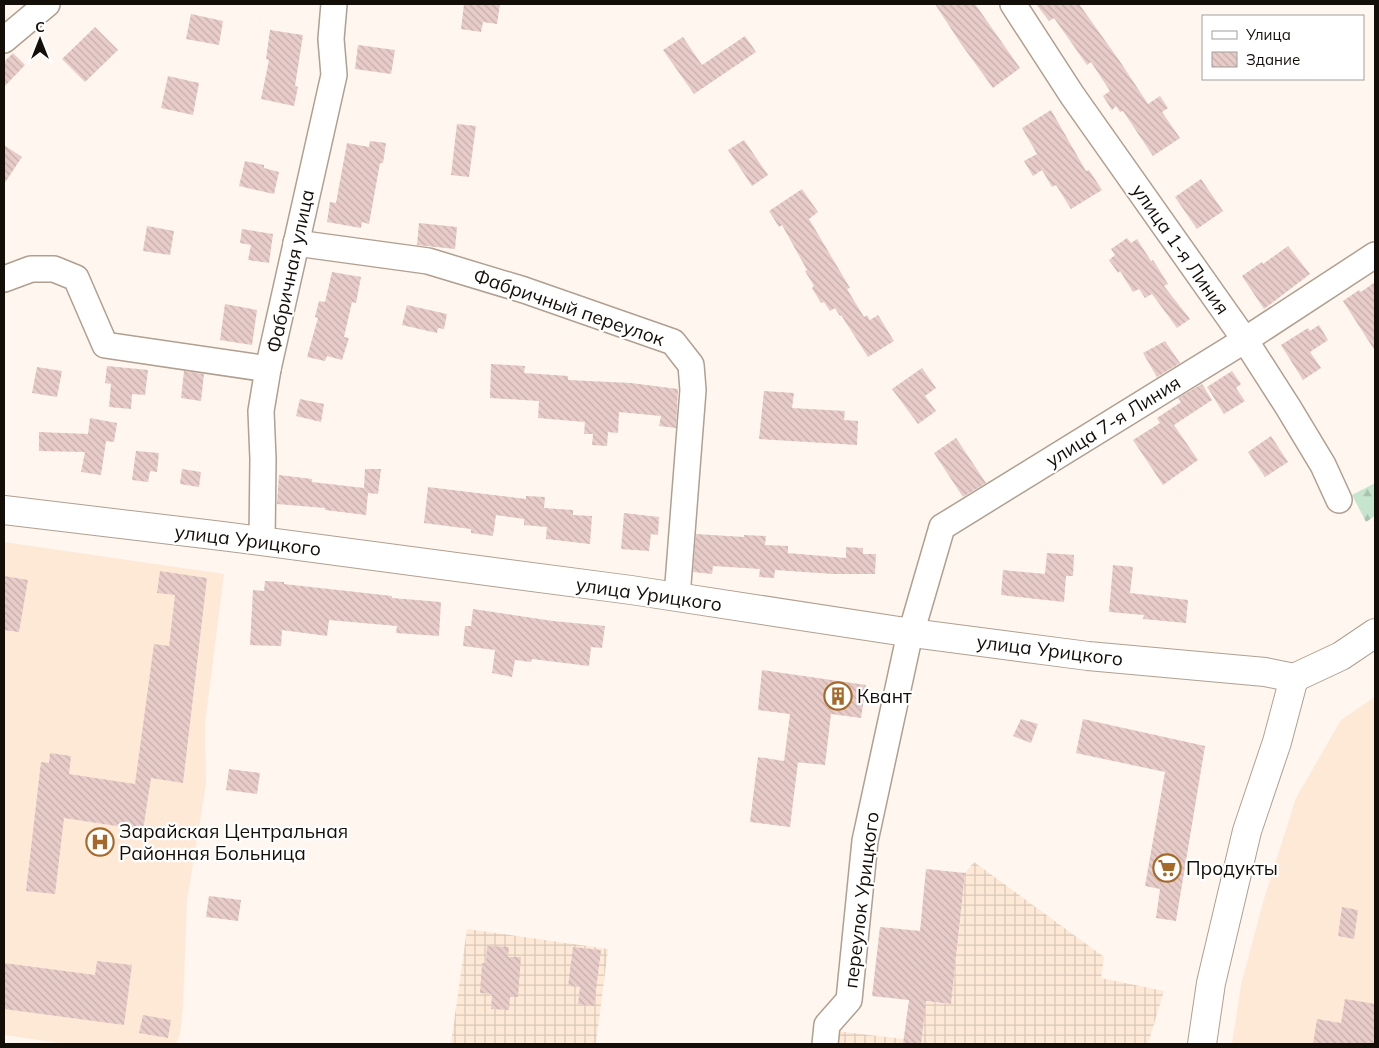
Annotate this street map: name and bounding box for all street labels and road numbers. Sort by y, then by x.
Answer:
street label: улица 1-я Линия [1127,179,1235,319]
street label: Фабричная улица [261,187,319,355]
street label: Фабричный переулок [470,263,668,351]
street label: улица 7-я Линия [1041,370,1185,472]
street label: улица Урицкого [173,519,323,561]
street label: улица Урицкого [574,572,724,616]
street label: улица Урицкого [975,629,1125,671]
street label: переулок Урицкого [838,810,884,990]

